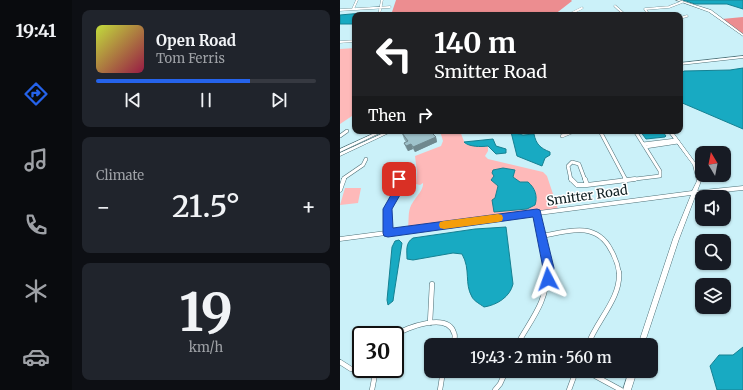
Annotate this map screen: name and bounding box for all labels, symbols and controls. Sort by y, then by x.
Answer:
text: 19:41 [16,19,56,42]
text: 140 m [434,25,516,61]
icon: left [368,28,420,80]
text: Open Road [156,31,236,50]
text: Tom Ferris [156,50,225,67]
text: Smitter Road [434,60,547,83]
icon: directions [22,80,50,108]
icon: previous [122,89,144,111]
icon: pause [195,89,217,111]
icon: next [268,89,290,111]
icon: right [414,104,436,126]
text: Then [368,106,406,125]
icon: music [22,146,50,174]
north arrow [695,146,731,182]
map controls [695,146,731,314]
pin [382,162,416,196]
text: Climate [96,167,144,184]
icon: arrive [388,168,410,190]
street label: Smitter Road [545,181,629,210]
text: 21.5° [172,187,240,225]
button: sound [695,190,731,226]
text: − [96,193,111,221]
text: + [301,193,316,221]
icon: phone [22,211,50,239]
button: search [695,234,731,270]
position arrow [527,258,569,300]
icon: climate [22,277,50,305]
button: layers [695,278,731,314]
text: 19 [179,280,233,345]
speed limit sign: 30 [352,326,404,378]
text: km/h [189,339,223,356]
icon: car [22,343,50,371]
text: 19:43 · 2 min · 560 m [470,348,612,367]

